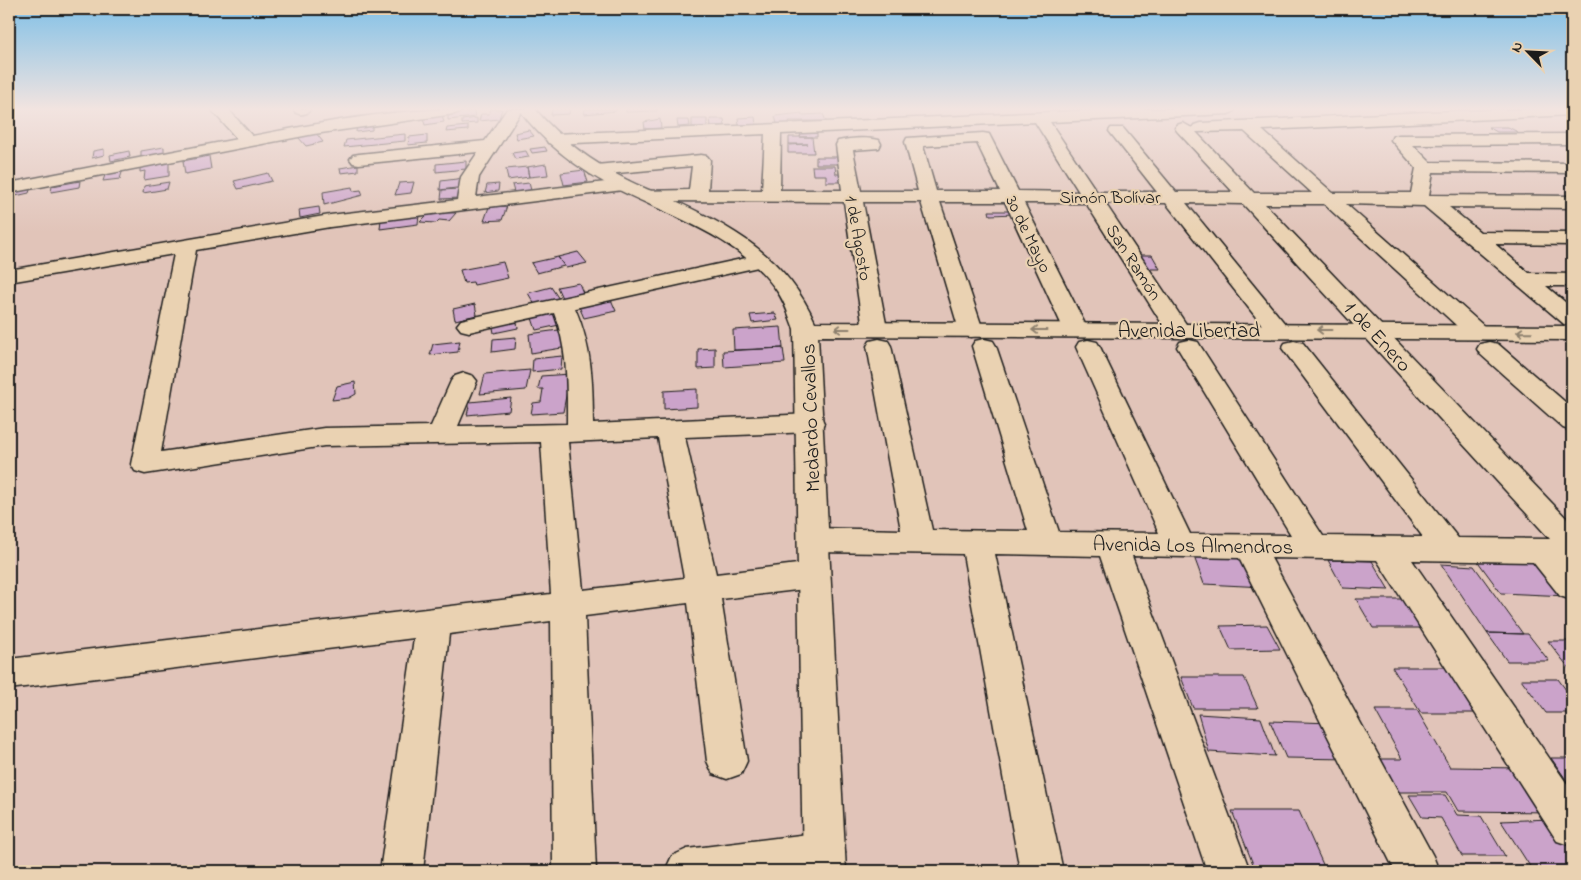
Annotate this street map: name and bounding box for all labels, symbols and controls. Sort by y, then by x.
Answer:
north arrow [1504,28,1554,78]
text: N [1506,39,1529,56]
street label: Simón Bolívar [1060,186,1161,212]
street label: 30 de Mayo [997,192,1057,278]
street label: 1 de Agosto [836,194,877,283]
street label: San Ramón [1098,220,1167,307]
street label: 1 de Enero [1335,295,1418,380]
street label: Avenida Libertad [1118,317,1260,347]
one-way arrow [834,324,850,334]
one-way arrow [1032,325,1048,335]
one-way arrow [1317,325,1333,335]
one-way arrow [1516,327,1532,337]
street label: Medardo Cevallos [794,343,830,493]
street label: Avenida Los Almendros [1092,530,1294,564]

